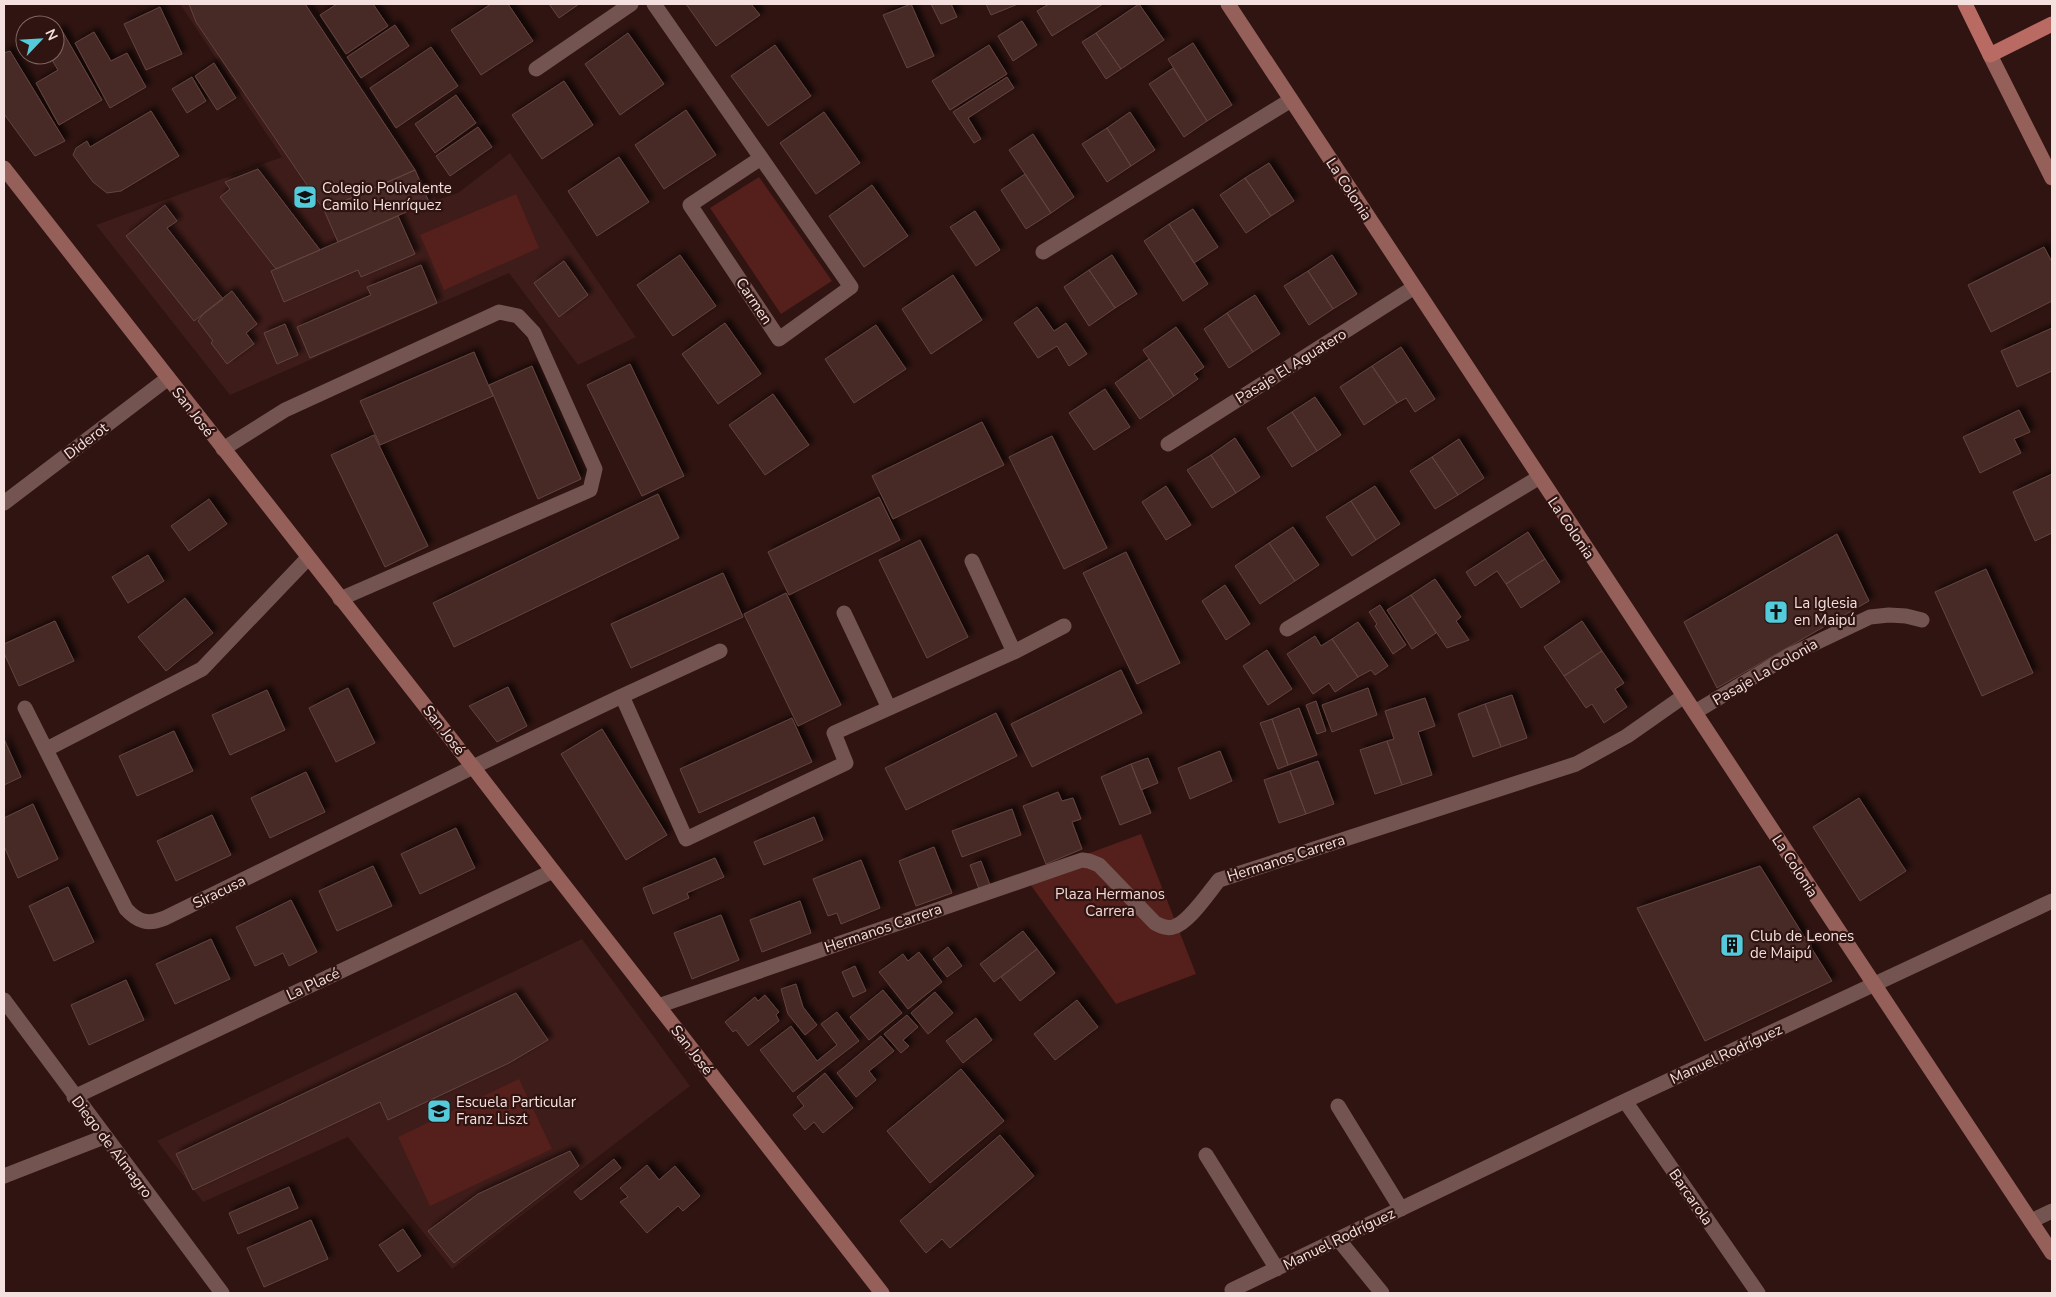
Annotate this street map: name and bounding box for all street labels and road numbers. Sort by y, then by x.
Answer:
street label: La Colonia [1321,154,1377,224]
street label: Carmen [731,274,777,328]
street label: Pasaje El Aguatero [1232,324,1350,408]
street label: San José [167,383,219,441]
street label: Diderot [60,417,113,464]
street label: La Colonia [1543,493,1599,563]
street label: Pasaje La Colonia [1709,634,1821,710]
street label: San José [418,701,470,759]
street label: Hermanos Carrera [1224,829,1348,887]
street label: La Colonia [1767,831,1823,901]
street label: Siracusa [189,871,249,913]
street label: Hermanos Carrera [822,898,944,958]
street label: La Placé [283,963,343,1005]
street label: Manuel Rodríguez [1667,1019,1786,1089]
street label: San José [666,1021,718,1079]
street label: Diego de Almagro [67,1092,157,1202]
street label: Barcarola [1664,1165,1718,1229]
street label: Manuel Rodríguez [1280,1203,1398,1275]

